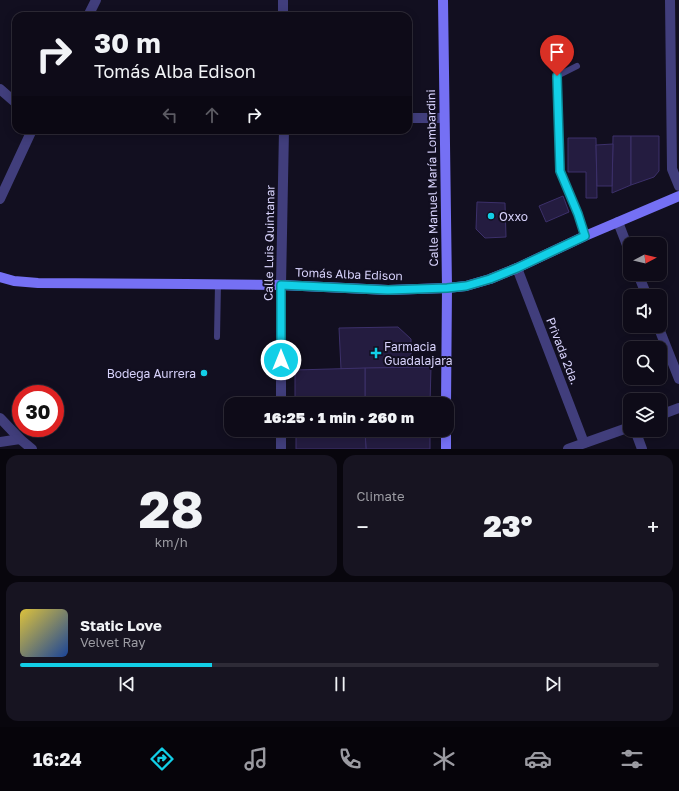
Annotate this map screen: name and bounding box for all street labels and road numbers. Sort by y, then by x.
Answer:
street label: Calle Manuel María Lombardini [423,89,441,267]
street label: Calle Luis Quintanar [260,185,278,301]
street label: Tomás Alba Edison [295,265,403,283]
street label: Privada 2da. [543,315,583,387]

